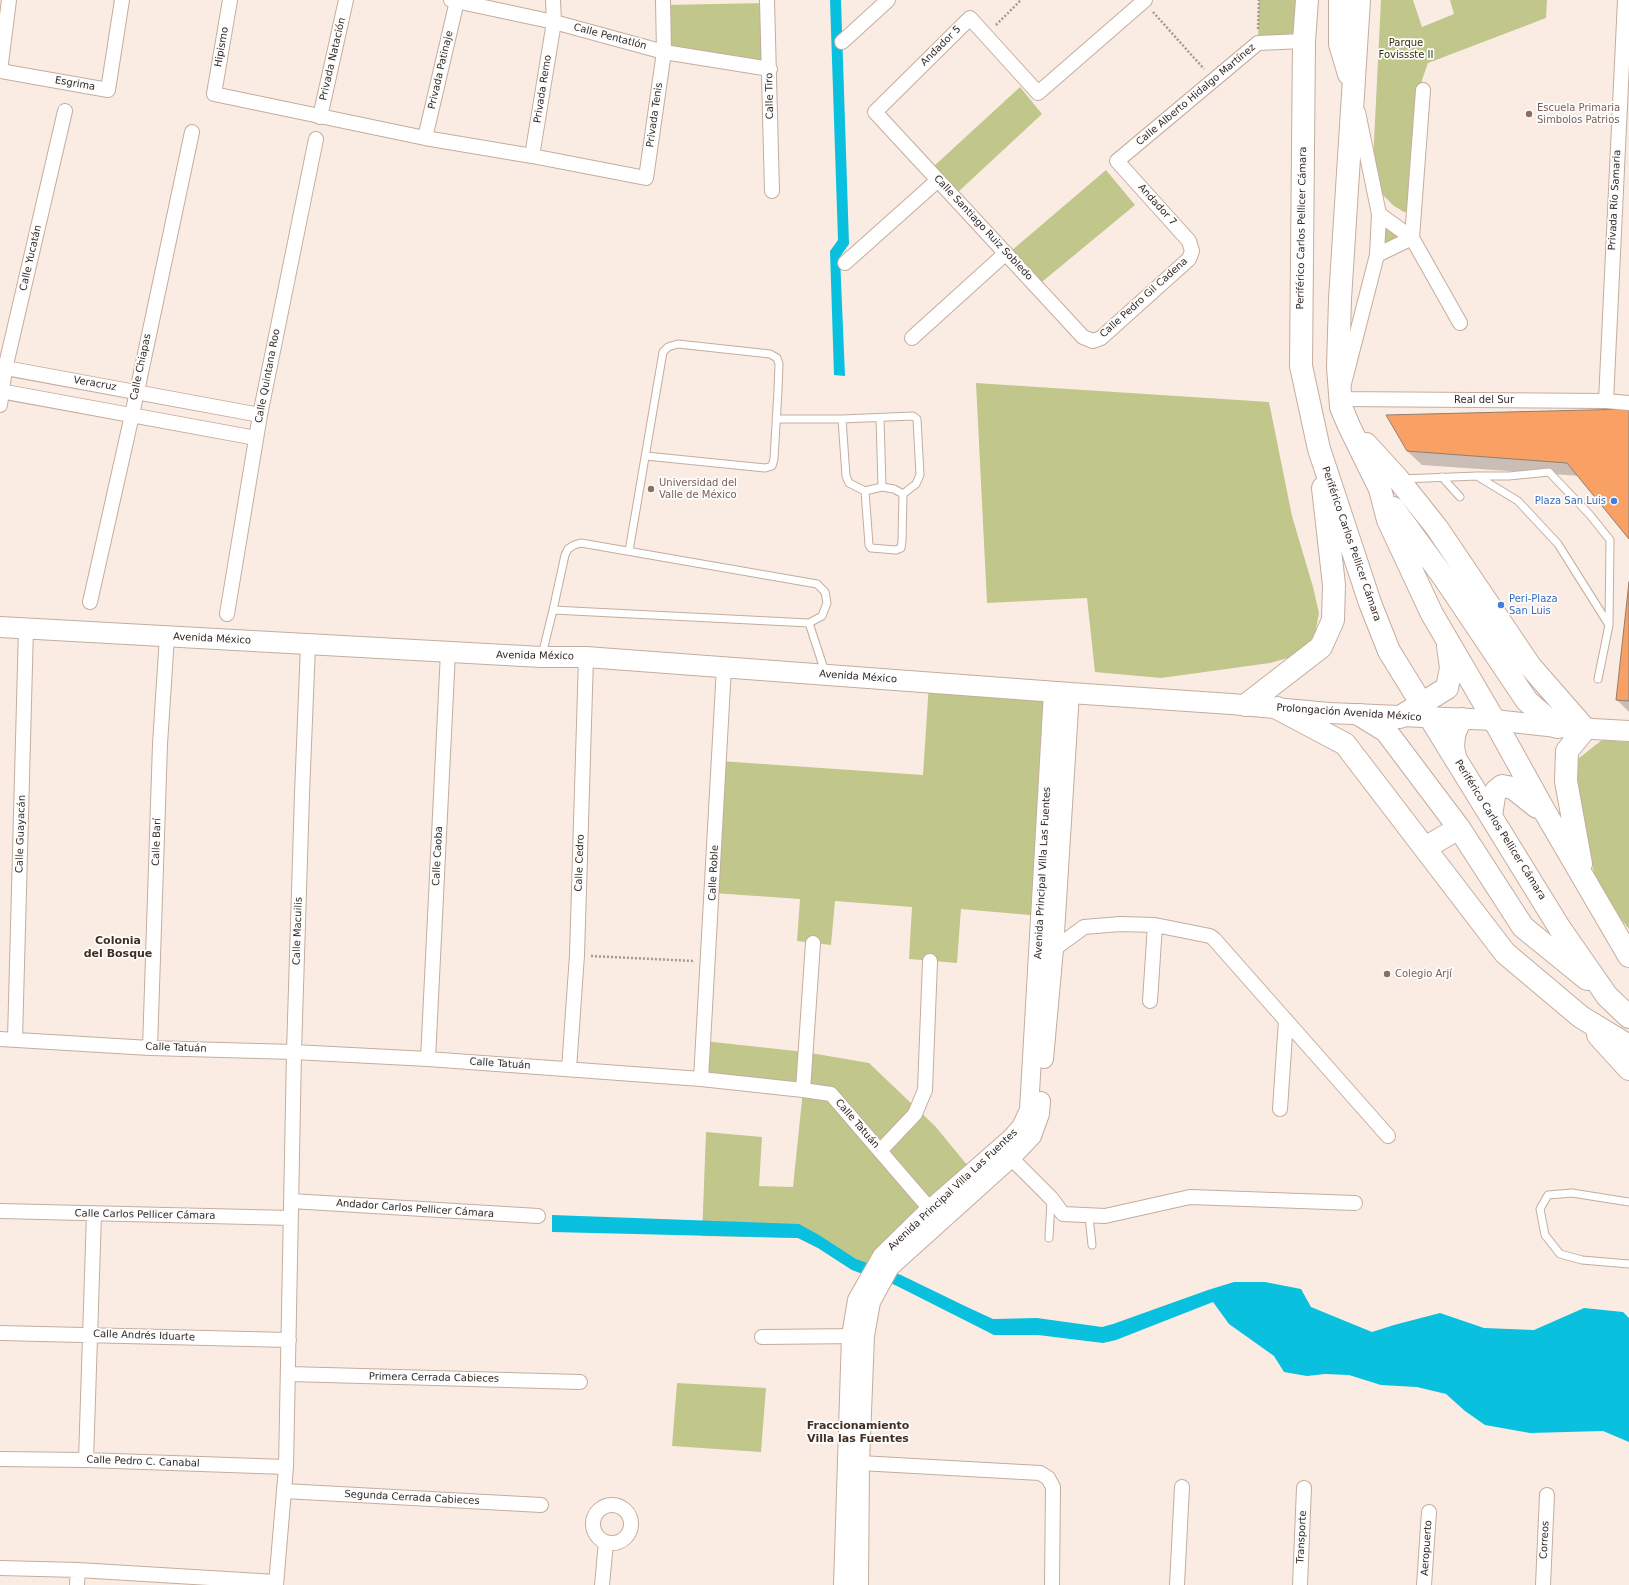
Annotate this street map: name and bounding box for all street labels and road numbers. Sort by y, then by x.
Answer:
street label: Privada Natación [318,16,348,102]
street label: Calle Pentatlón [572,21,648,53]
street label: Andador 5 [918,23,964,69]
street label: Hipismo [213,26,231,68]
street label: Privada Patinaje [426,30,456,110]
street label: Calle Alberto Hidalgo Martínez [1134,42,1258,148]
street label: Privada Remo [532,54,554,124]
street label: Calle Tiro [764,73,776,119]
street label: Esgrima [54,75,96,93]
street label: Privada Tenis [645,82,665,148]
street label: Periférico Carlos Pellicer Cámara [1295,146,1309,310]
street label: Privada Río Samaria [1606,149,1624,251]
street label: Calle Santiago Ruiz Sobledo [931,173,1035,283]
street label: Andador 7 [1135,182,1179,228]
street label: Calle Yucatán [18,224,44,292]
street label: Calle Pedro Gil Cadena [1098,255,1190,341]
street label: Calle Quintana Roo [253,328,283,424]
street label: Calle Chiapas [128,333,154,401]
street label: Veracruz [72,374,118,394]
street label: Real del Sur [1454,394,1514,406]
street label: Periférico Carlos Pellicer Cámara [1319,465,1383,623]
street label: Avenida México [173,631,251,647]
street label: Avenida México [496,649,574,663]
street label: Avenida México [819,668,897,686]
street label: Prolongación Avenida México [1276,702,1422,724]
street label: Periférico Carlos Pellicer Cámara [1452,758,1548,902]
street label: Avenida Principal Villa Las Fuentes [1032,787,1054,959]
street label: Calle Guayacán [14,795,28,873]
street label: Calle Barí [150,818,164,866]
street label: Calle Caoba [430,826,446,886]
street label: Calle Cedro [573,834,587,892]
street label: Calle Roble [707,845,721,901]
street label: Calle Macuilis [291,897,305,965]
street label: Calle Tatuán [145,1041,207,1055]
street label: Calle Tatuán [469,1056,531,1072]
street label: Calle Tatuán [832,1097,882,1151]
street label: Avenida Principal Villa Las Fuentes [886,1127,1020,1253]
street label: Andador Carlos Pellicer Cámara [336,1197,494,1221]
street label: Calle Carlos Pellicer Cámara [74,1208,216,1222]
street label: Calle Andrés Iduarte [93,1328,195,1344]
street label: Primera Cerrada Cabieces [369,1371,499,1385]
street label: Calle Pedro C. Canabal [86,1454,200,1470]
street label: Segunda Cerrada Cabieces [344,1488,480,1508]
street label: Transporte [1295,1510,1309,1564]
street label: Aeropuerto [1419,1520,1435,1576]
street label: Correos [1538,1521,1552,1559]

